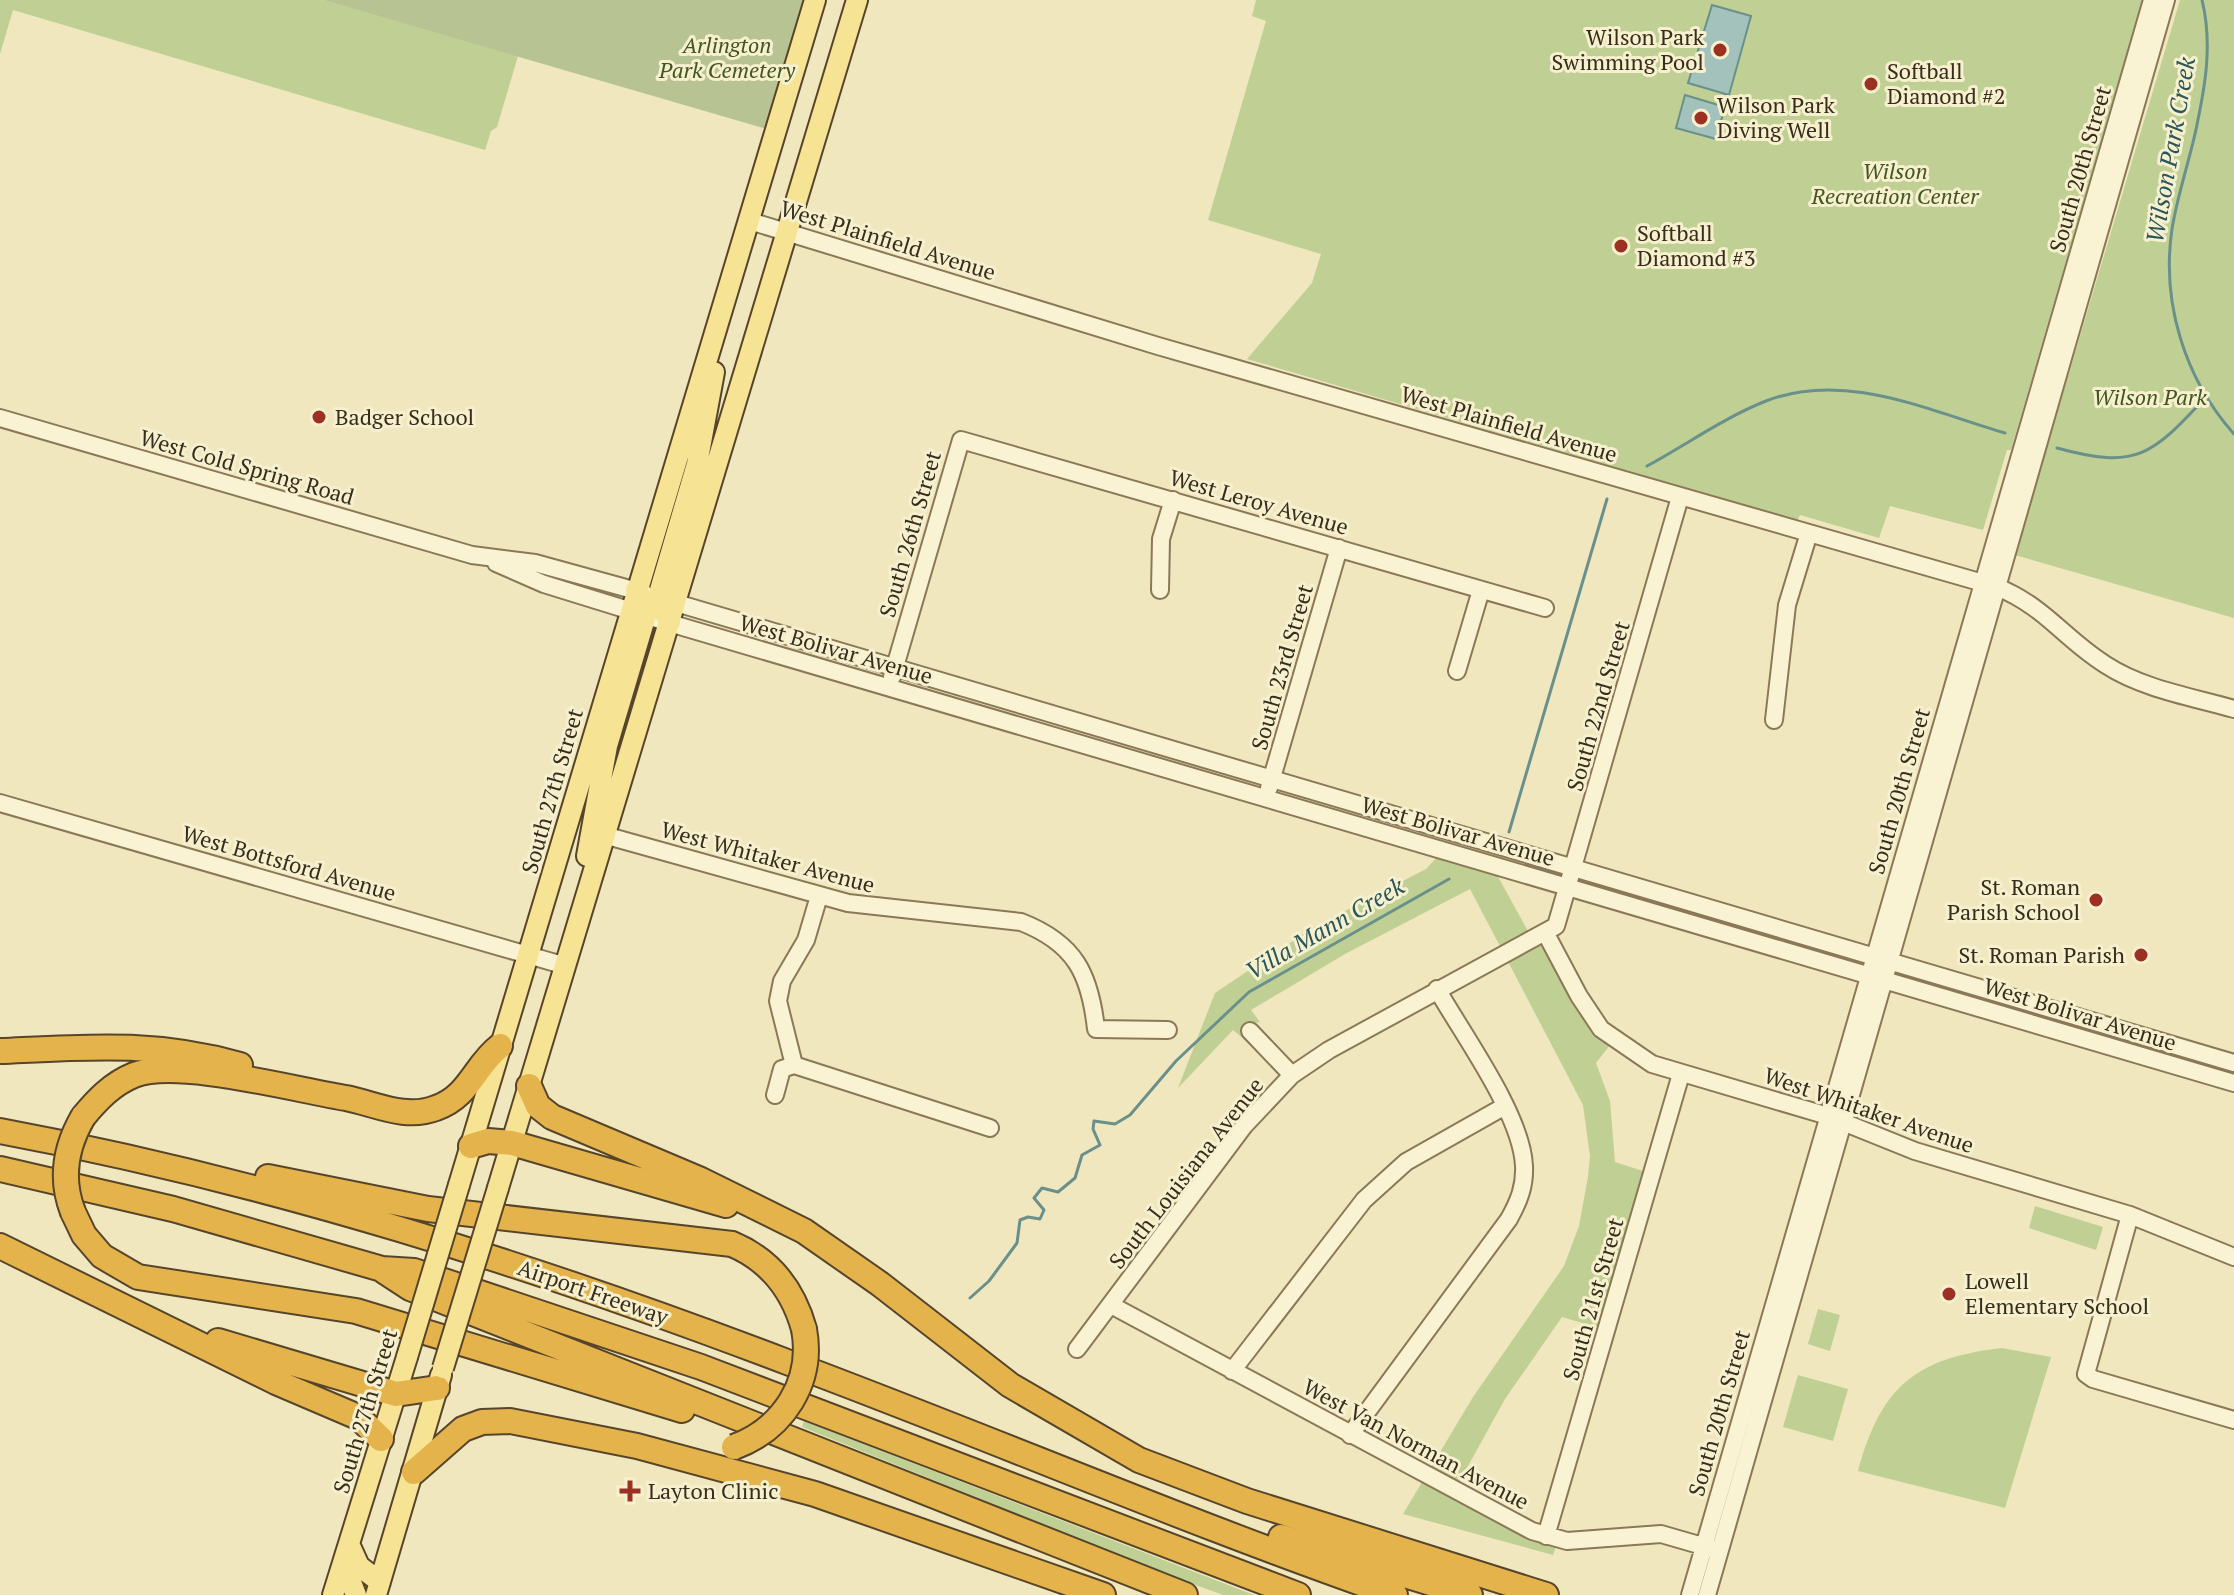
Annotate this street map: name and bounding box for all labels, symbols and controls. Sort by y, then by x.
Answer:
place label: Wilson Park Swimming Pool [1552,22,1705,76]
park label: Arlington Park Cemetery [658,30,796,84]
marker: Wilson Park Swimming Pool [1711,41,1729,59]
water label: Wilson Park Creek [2138,54,2202,245]
place label: Softball Diamond #2 [1887,56,2006,110]
marker: Softball Diamond #2 [1862,75,1880,93]
street label: South 20th Street [2042,82,2117,255]
place label: Wilson Park Diving Well [1717,90,1836,144]
marker: Wilson Park Diving Well [1692,109,1710,127]
park label: Wilson Recreation Center [1811,156,1980,210]
street label: West Plainfield Avenue [777,193,999,286]
place label: Softball Diamond #3 [1637,218,1756,272]
marker: Softball Diamond #3 [1612,237,1630,255]
street label: West Plainfield Avenue [1398,379,1621,468]
park label: Wilson Park [2093,382,2207,411]
place label: Badger School [335,402,474,431]
marker: Badger School [310,408,328,426]
street label: West Cold Spring Road [137,422,358,511]
street label: South 26th Street [872,447,947,620]
street label: West Leroy Avenue [1166,462,1352,541]
street label: South 23rd Street [1244,581,1319,753]
street label: West Bolivar Avenue [736,607,936,690]
street label: South 22nd Street [1559,617,1636,794]
street label: South 20th Street [1861,704,1936,877]
street label: South 27th Street [514,705,589,877]
street label: West Bolivar Avenue [1358,789,1558,872]
street label: West Whitaker Avenue [658,814,878,899]
street label: West Bottsford Avenue [179,818,400,907]
water label: Villa Mann Creek [1239,869,1410,987]
place label: St. Roman Parish School [1947,872,2080,926]
marker: St. Roman Parish School [2087,891,2105,909]
place label: St. Roman Parish [1958,940,2125,969]
marker: St. Roman Parish [2132,946,2150,964]
street label: West Bolivar Avenue [1980,970,2180,1057]
street label: West Whitaker Avenue [1760,1060,1978,1159]
street label: South Louisiana Avenue [1102,1071,1269,1274]
street label: South 21st Street [1555,1214,1630,1384]
street label: Airport Freeway [514,1252,673,1331]
place label: Lowell Elementary School [1965,1266,2149,1320]
marker: Lowell Elementary School [1940,1285,1958,1303]
street label: South 27th Street [326,1325,403,1497]
street label: South 20th Street [1681,1326,1756,1499]
street label: West Van Norman Avenue [1298,1372,1534,1516]
place label: Layton Clinic [648,1476,778,1505]
marker: Layton Clinic [619,1480,641,1502]

